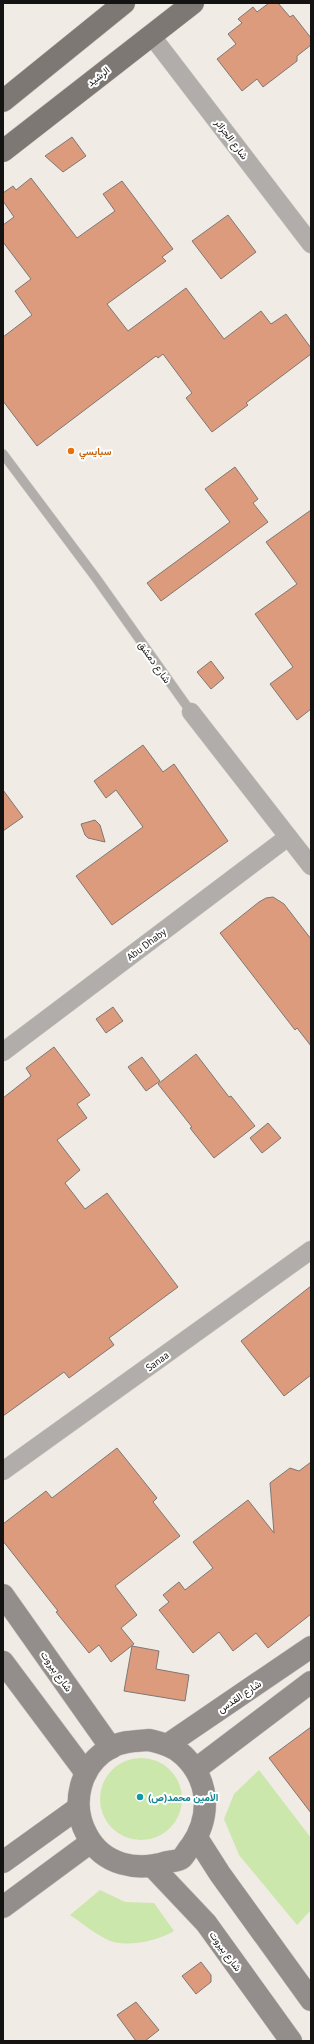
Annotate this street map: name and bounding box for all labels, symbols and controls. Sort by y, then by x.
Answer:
street label: الرشيد [84,64,112,89]
street label: شارع الجزائر [212,116,251,162]
place label: سبايسي [79,445,111,460]
marker: سبايسي [66,446,76,456]
street label: شارع دمشق [135,639,174,686]
street label: Abu Dhaby [124,925,169,964]
street label: Sanaa [143,1349,172,1374]
street label: شارع بيروت [38,1648,75,1694]
street label: شارع القدس [215,1677,264,1716]
place label: الأمين محمد(ص) [148,1791,218,1804]
marker: الأمين محمد(ص) [135,1792,145,1802]
street label: شارع بيروت [207,1929,245,1974]

